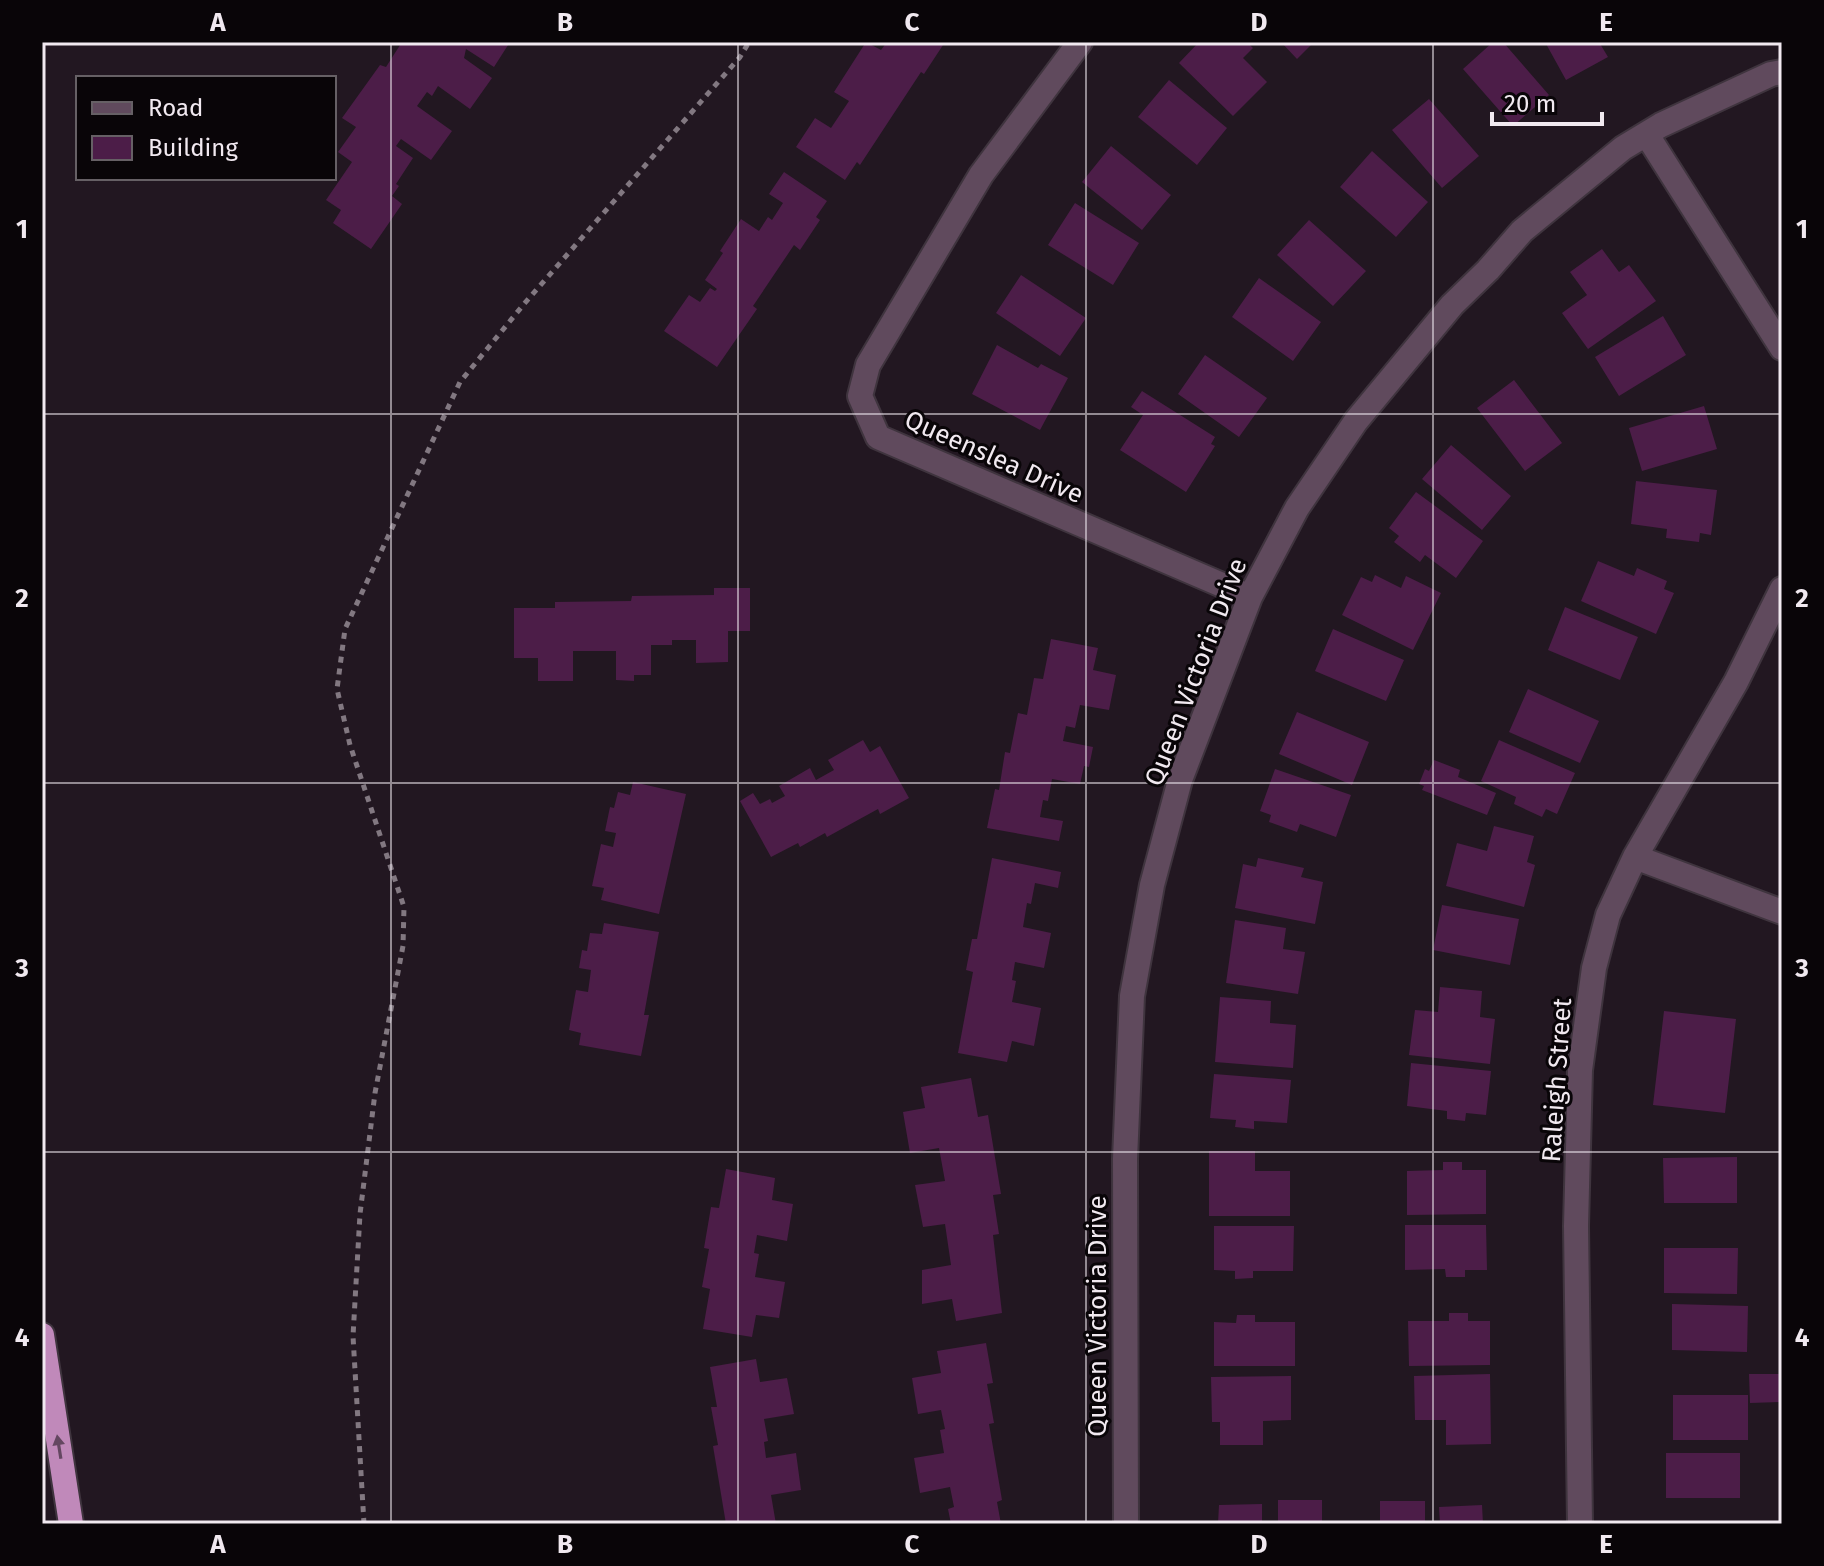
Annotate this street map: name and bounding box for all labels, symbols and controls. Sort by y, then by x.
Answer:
text: A [209,7,226,38]
text: B [557,7,573,38]
text: C [905,7,920,38]
text: D [1251,7,1268,38]
text: E [1599,7,1613,38]
legend [76,76,336,180]
scale bar [1492,76,1602,126]
text: 20 m [1504,90,1556,118]
text: Road [148,94,203,122]
text: Building [148,134,238,162]
text: 1 [16,214,28,245]
text: 1 [1796,214,1808,245]
street label: Queenslea Drive [900,404,1088,510]
street label: Queen Victoria Drive [1138,554,1254,790]
text: 2 [15,583,29,614]
text: 2 [1795,583,1809,614]
text: 3 [14,953,29,984]
text: 3 [1794,953,1809,984]
street label: Raleigh Street [1536,996,1578,1163]
street label: Queen Victoria Drive [1082,1195,1113,1437]
text: 4 [15,1322,30,1353]
text: 4 [1795,1322,1810,1353]
one-way arrow [52,1434,65,1459]
text: A [209,1529,226,1560]
text: B [557,1529,573,1560]
text: C [905,1529,920,1560]
text: D [1251,1529,1268,1560]
text: E [1599,1529,1613,1560]

